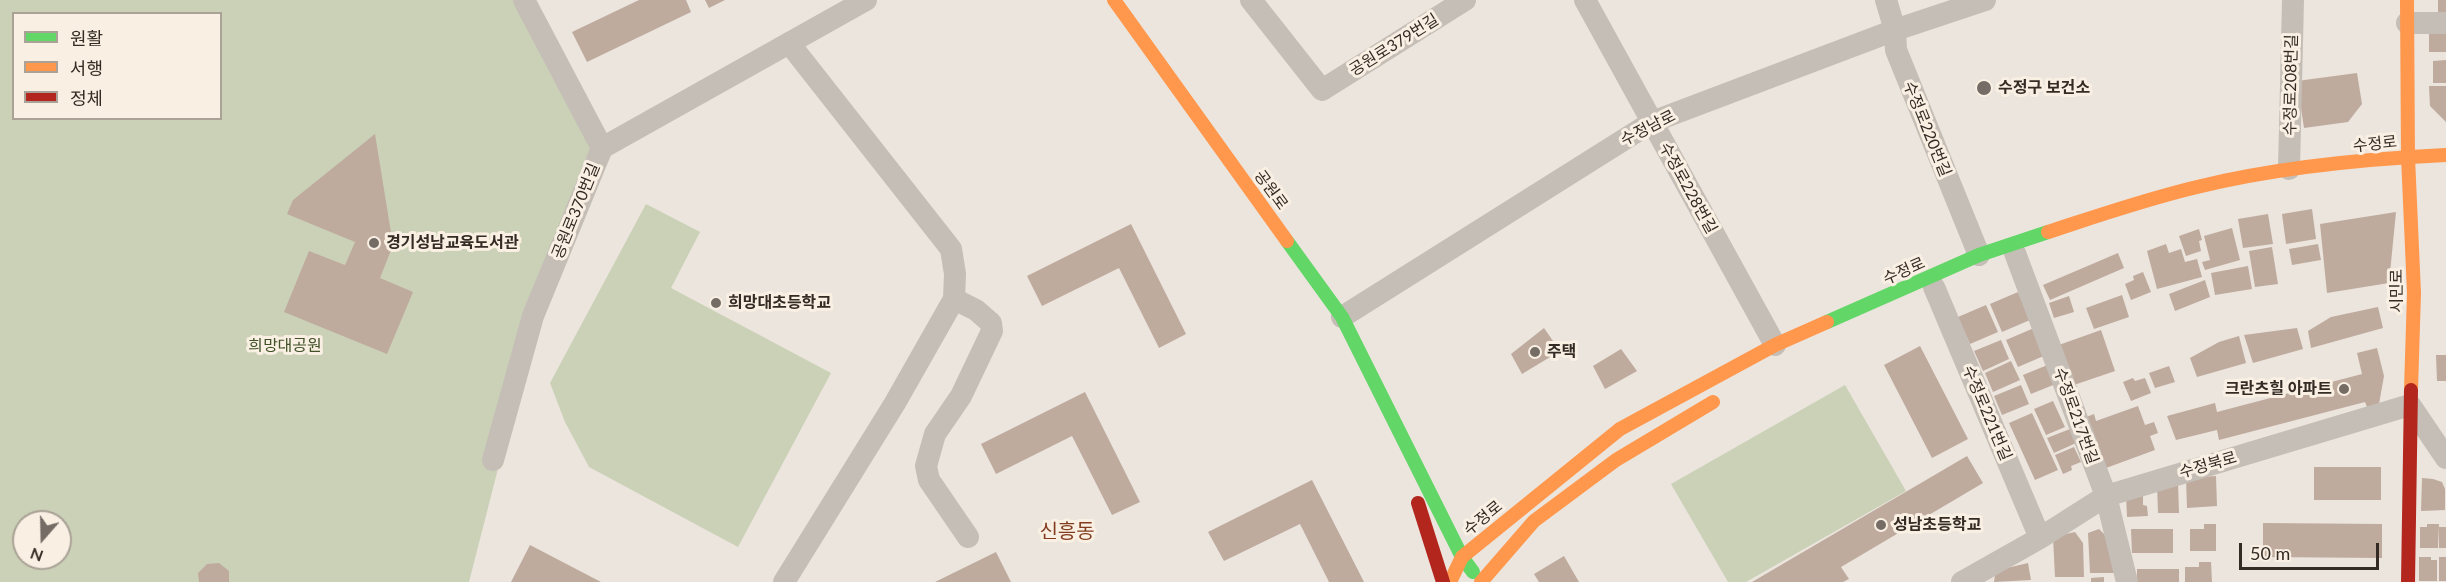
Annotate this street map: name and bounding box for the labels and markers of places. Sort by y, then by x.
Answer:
place label: 수정구 보건소 [1998,78,2090,98]
marker: 수정구 보건소 [1975,79,1993,97]
place label: 경기성남교육도서관 [386,233,518,253]
marker: 경기성남교육도서관 [367,236,381,250]
place label: 희망대초등학교 [728,293,831,313]
marker: 희망대초등학교 [709,296,723,310]
place label: 주택 [1547,342,1576,362]
marker: 주택 [1528,345,1542,359]
place label: 크란츠힐 아파트 [2225,379,2332,399]
marker: 크란츠힐 아파트 [2337,382,2351,396]
place label: 성남초등학교 [1893,515,1981,535]
marker: 성남초등학교 [1874,518,1888,532]

